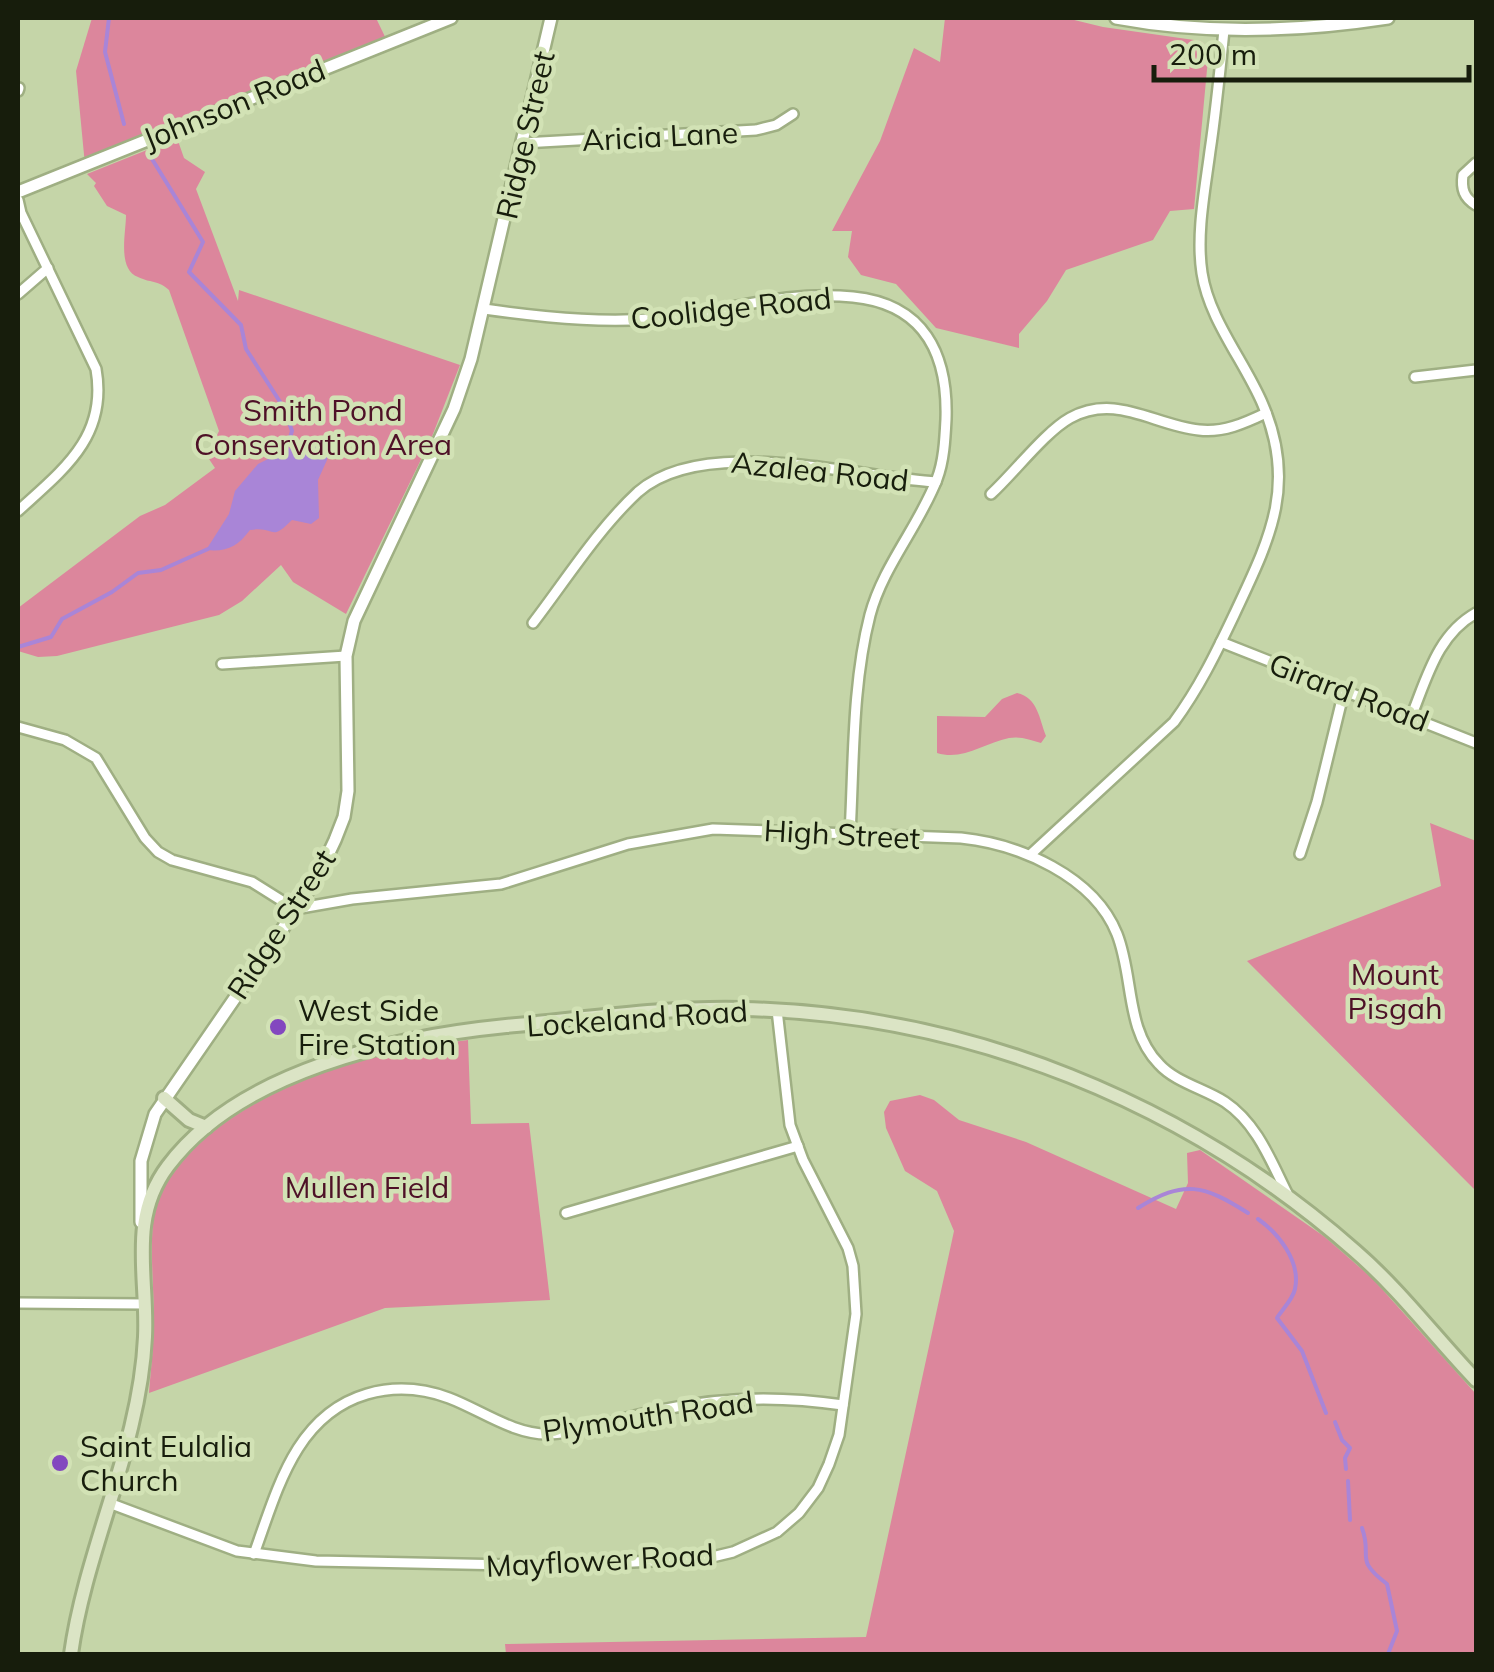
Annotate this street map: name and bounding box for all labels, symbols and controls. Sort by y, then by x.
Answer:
scale bar [1154,20,1469,82]
text: 200 m [1169,35,1257,73]
street label: Ridge Street [487,47,563,223]
street label: Johnson Road [137,50,331,158]
street label: Aricia Lane [581,113,739,159]
street label: Coolidge Road [629,279,833,337]
park label: Smith Pond Conservation Area [194,391,452,463]
street label: Azalea Road [729,443,911,499]
street label: Girard Road [1264,644,1434,740]
street label: High Street [763,811,921,857]
street label: Ridge Street [218,842,344,1006]
park label: Mount Pisgah [1347,955,1443,1027]
place label: West Side Fire Station [298,991,456,1063]
street label: Lockeland Road [525,991,749,1045]
marker: West Side Fire Station [267,1016,289,1038]
park label: Mullen Field [285,1168,449,1206]
street label: Plymouth Road [540,1382,756,1450]
place label: Saint Eulalia Church [80,1427,252,1499]
marker: Saint Eulalia Church [49,1452,71,1474]
street label: Mayflower Road [485,1535,715,1585]

